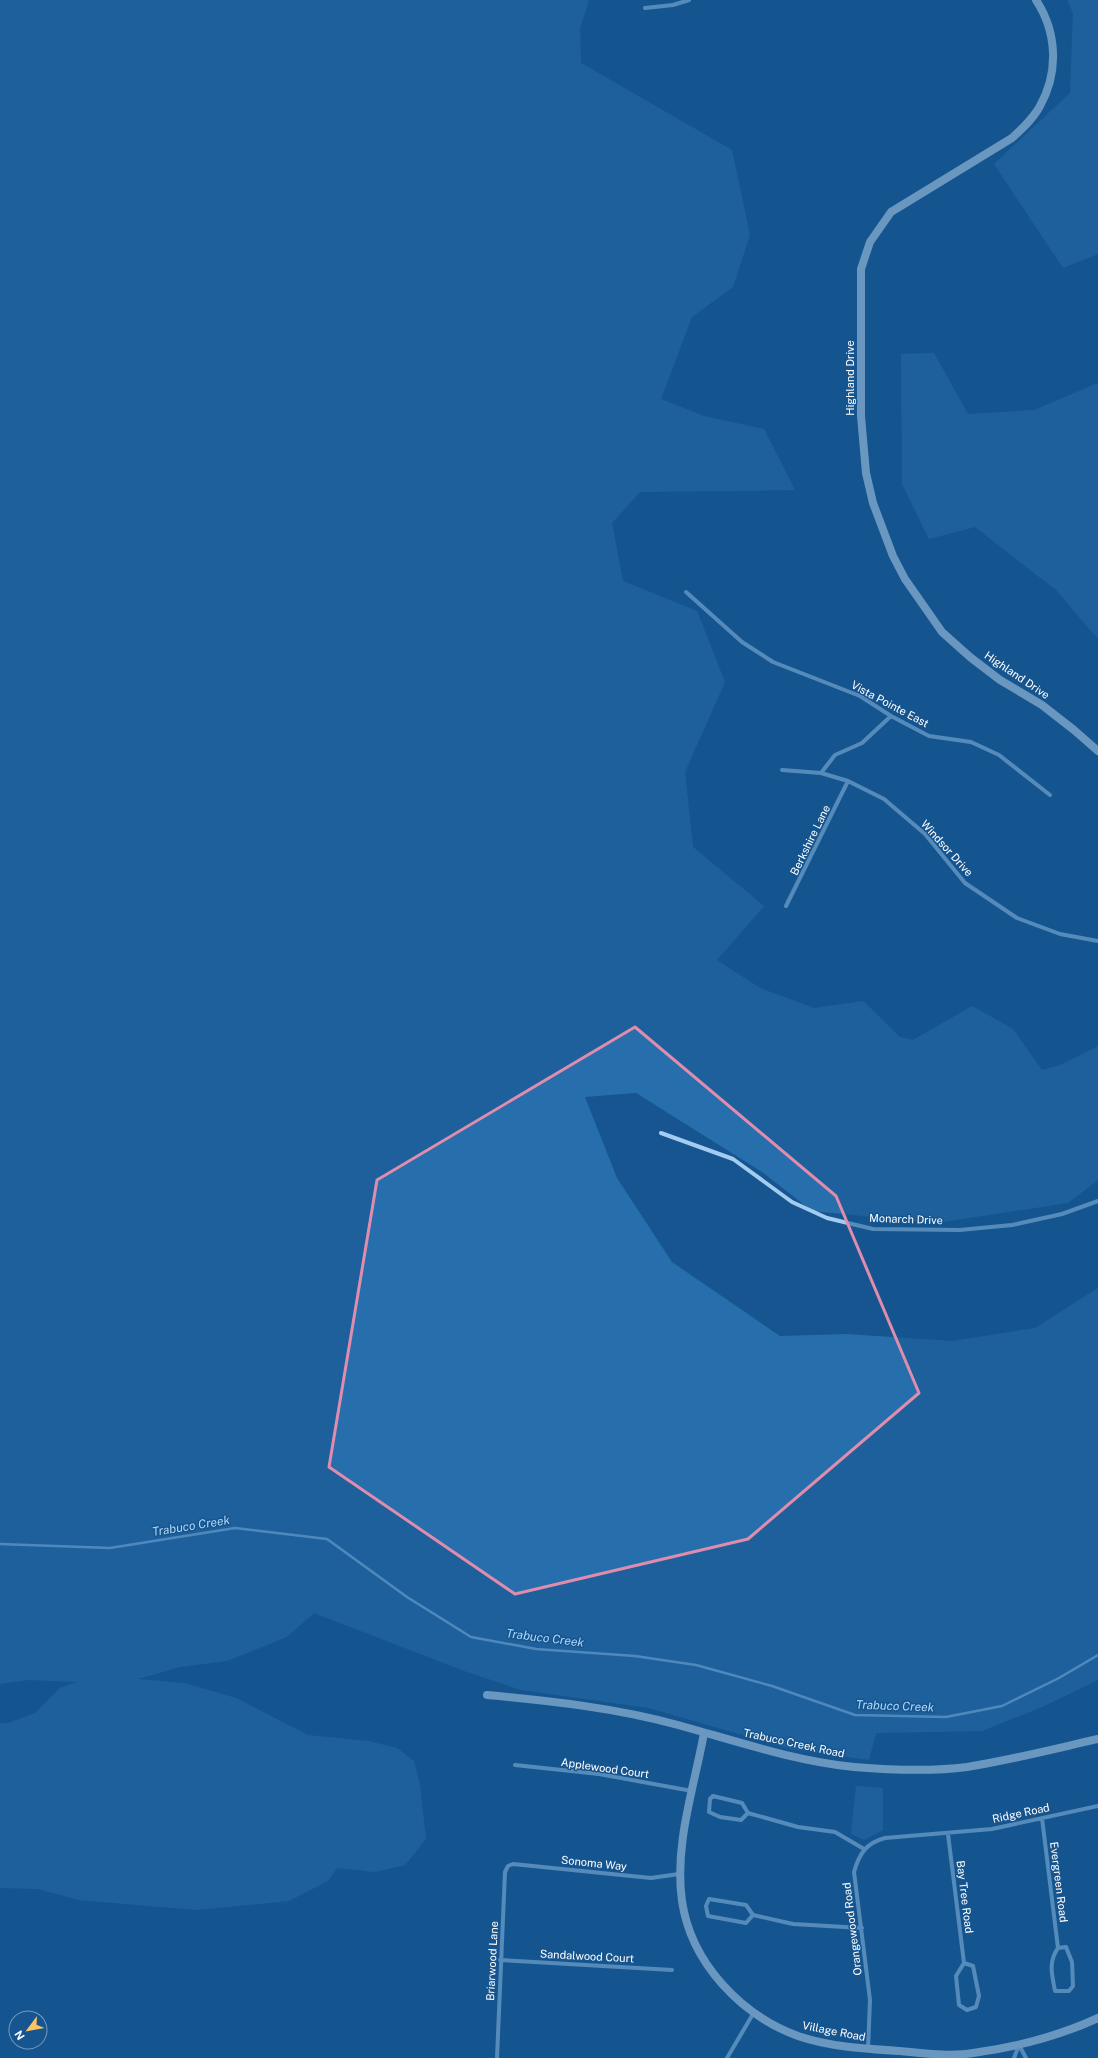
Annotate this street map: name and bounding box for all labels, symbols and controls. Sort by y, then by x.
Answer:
street label: Highland Drive [844,340,856,416]
street label: Highland Drive [982,649,1052,701]
street label: Vista Pointe East [849,679,931,729]
street label: Berkshire Lane [788,803,832,877]
street label: Windsor Drive [919,817,975,879]
street label: Monarch Drive [869,1212,943,1226]
water label: Trabuco Creek [151,1513,231,1539]
water label: Trabuco Creek [505,1626,585,1650]
water label: Trabuco Creek [856,1698,935,1714]
street label: Trabuco Creek Road [742,1726,846,1760]
street label: Applewood Court [560,1756,650,1780]
street label: Ridge Road [991,1801,1051,1825]
street label: Evergreen Road [1048,1841,1070,1923]
street label: Sonoma Way [561,1854,628,1872]
street label: Bay Tree Road [955,1860,975,1934]
street label: Orangewood Road [840,1882,864,1976]
street label: Briarwood Lane [484,1921,500,2001]
street label: Sandalwood Court [540,1948,634,1964]
north arrow [8,2010,48,2050]
street label: Village Road [801,2019,867,2043]
text: N [12,2028,27,2042]

